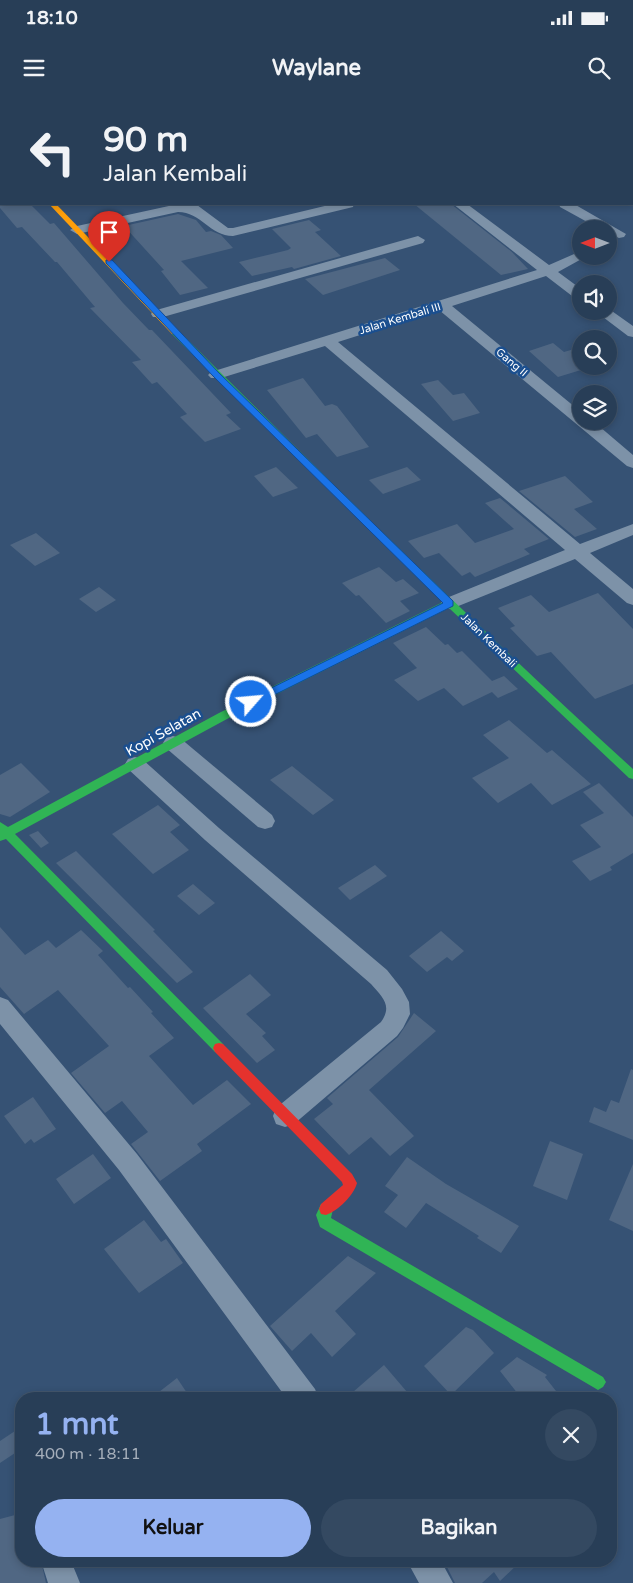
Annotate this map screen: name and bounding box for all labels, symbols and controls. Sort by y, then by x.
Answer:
text: 18:10 [25,7,78,29]
icon: menu [20,54,48,82]
icon: search [585,54,613,82]
text: Waylane [272,55,361,81]
text: 90 m [103,119,188,161]
icon: left [20,120,85,185]
text: Jalan Kembali [103,161,247,187]
pin [88,211,130,262]
icon: arrive [95,218,123,246]
north arrow [572,220,618,265]
map controls [572,220,617,430]
button: sound [572,275,617,320]
street label: Jalan Kembali III [358,300,442,337]
button: search [572,330,617,375]
street label: Gang II [493,345,530,379]
button: layers [572,385,617,430]
street label: Jalan Kembali [458,611,519,670]
position arrow [224,675,276,727]
street label: Kopi Selatan [123,705,204,760]
text: 1 mnt [35,1406,119,1443]
button: close [545,1409,597,1461]
text: 400 m · 18:11 [35,1444,141,1464]
button: Keluar [35,1499,311,1557]
button: Bagikan [321,1499,597,1557]

